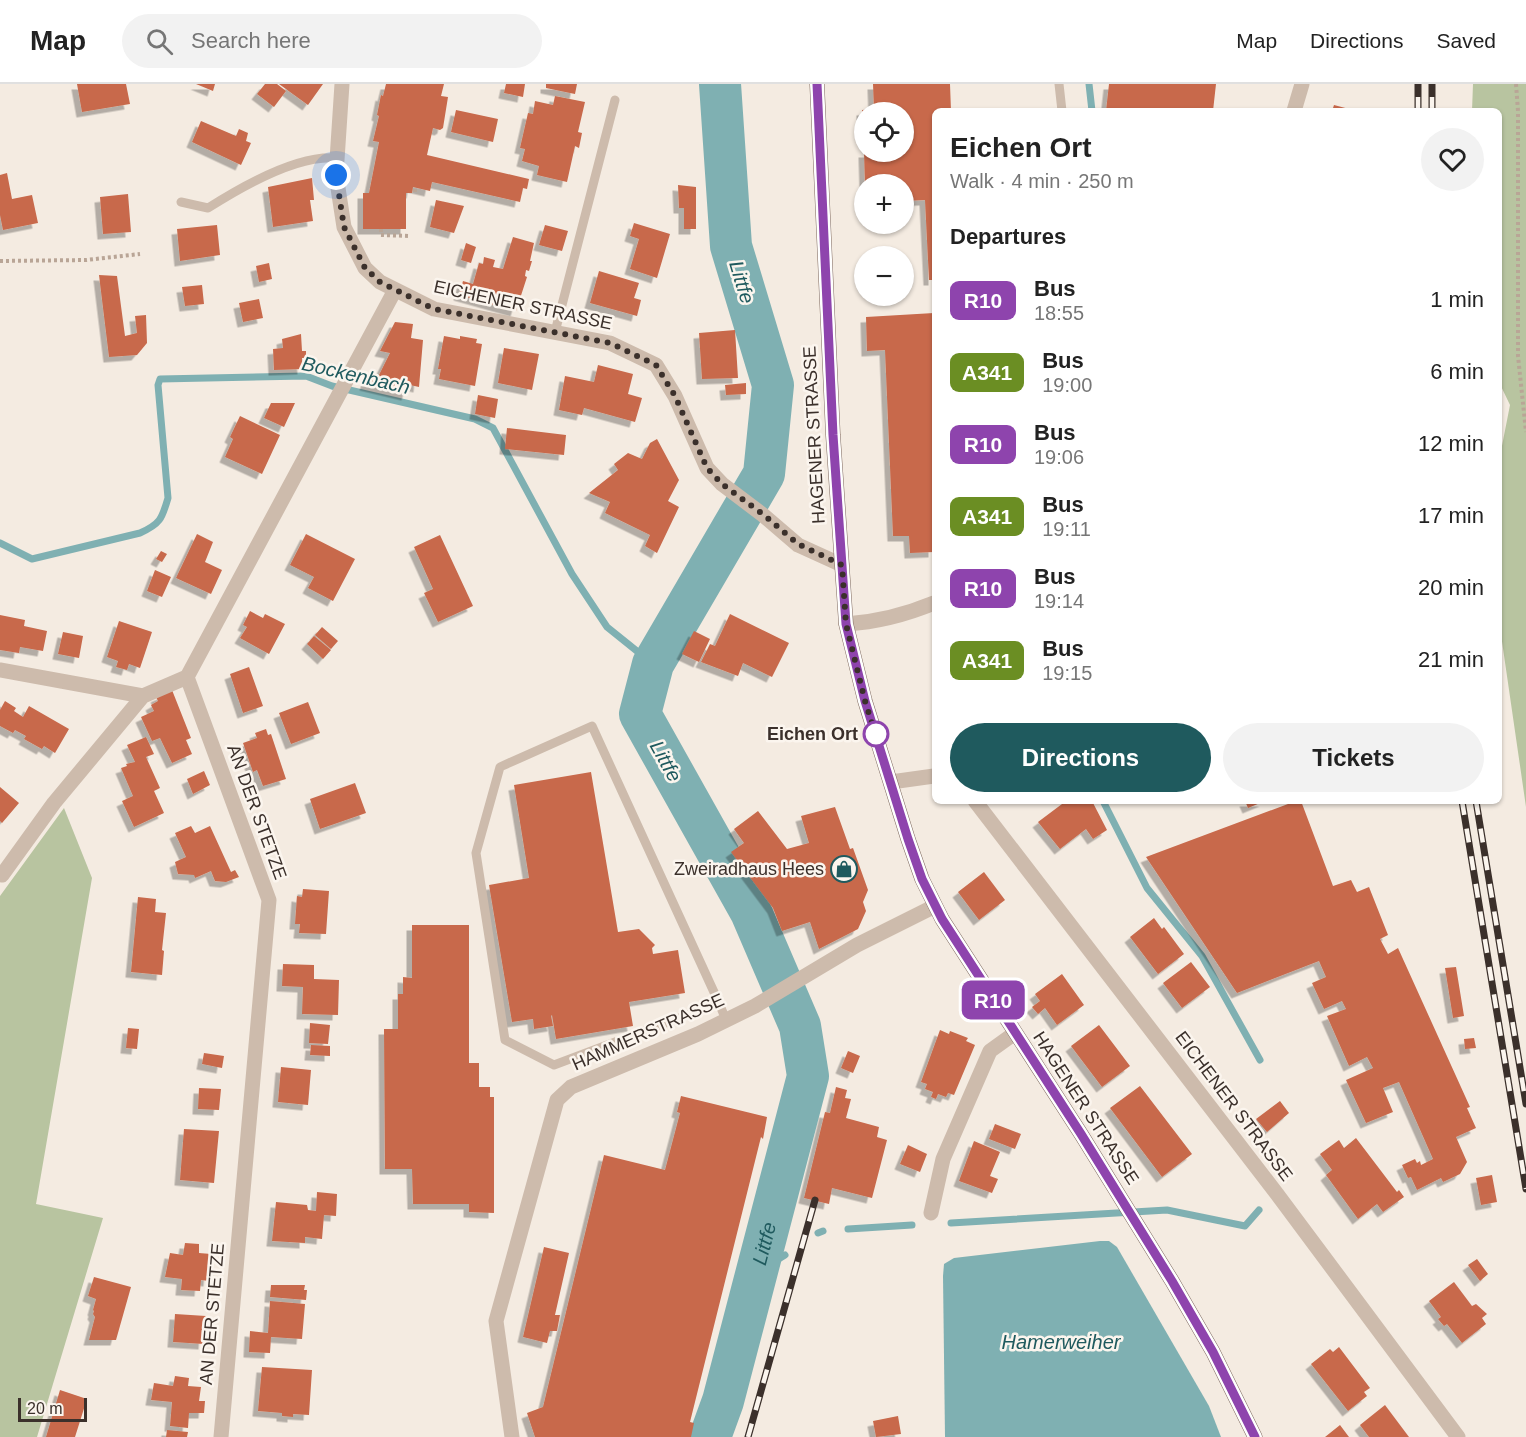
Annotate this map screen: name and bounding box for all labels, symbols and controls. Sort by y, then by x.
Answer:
search box [122,14,542,68]
text: Map [30,25,86,56]
icon: search [143,25,176,58]
text: Search here [191,28,311,53]
text: Map [1236,29,1277,52]
text: Directions [1310,29,1403,52]
text: Saved [1436,29,1496,52]
map controls [854,102,914,306]
button: locate [854,102,914,162]
button: heart [1421,128,1484,191]
text: Eichen Ort [950,132,1092,163]
your location [321,160,351,190]
text: Walk · 4 min · 250 m [950,170,1134,192]
button: + [854,174,914,234]
text: Departures [950,224,1066,249]
button: − [854,246,914,306]
water label: Littfe [725,258,759,306]
street label: EICHENER STRASSE [432,276,614,334]
text: Bus [1034,276,1076,301]
text: 1 min [1430,287,1484,312]
text: R10 [964,289,1002,312]
text: 18:55 [1034,302,1084,324]
street label: HAGENER STRASSE [799,346,829,524]
text: Bus [1042,348,1084,373]
water label: Bockenbach [300,352,412,398]
text: 6 min [1430,359,1484,384]
text: A341 [962,361,1012,384]
text: 19:00 [1042,374,1092,396]
text: Bus [1034,420,1076,445]
text: 12 min [1418,431,1484,456]
text: R10 [964,433,1002,456]
text: 19:06 [1034,446,1084,468]
text: Bus [1042,492,1084,517]
text: 17 min [1418,503,1484,528]
text: A341 [962,505,1012,528]
text: 19:11 [1042,518,1091,540]
text: Bus [1034,564,1076,589]
text: 20 min [1418,575,1484,600]
text: R10 [964,577,1002,600]
text: 19:14 [1034,590,1084,612]
text: Bus [1042,636,1084,661]
text: 21 min [1418,647,1484,672]
text: A341 [962,649,1012,672]
text: 19:15 [1042,662,1092,684]
marker: Eichen Ort [863,721,889,747]
button: Directions [950,723,1211,792]
button: Tickets [1223,723,1484,792]
place label: Eichen Ort [767,724,858,744]
water label: Littfe [646,737,686,785]
street label: AN DER STETZE [223,742,291,882]
shop icon: Zweiradhaus Hees [829,854,859,884]
place label: Zweiradhaus Hees [674,859,824,879]
line badge: R10 [958,980,1028,1020]
text: R10 [974,989,1012,1012]
street label: HAMMERSTRASSE [569,990,727,1074]
street label: EICHENER STRASSE [1171,1027,1297,1185]
street label: HAGENER STRASSE [1029,1028,1143,1188]
water label: Littfe [748,1220,780,1267]
street label: AN DER STETZE [196,1242,228,1386]
water label: Hamerweiher [1002,1331,1122,1353]
scale bar [18,1395,87,1422]
text: 20 m [27,1400,63,1417]

